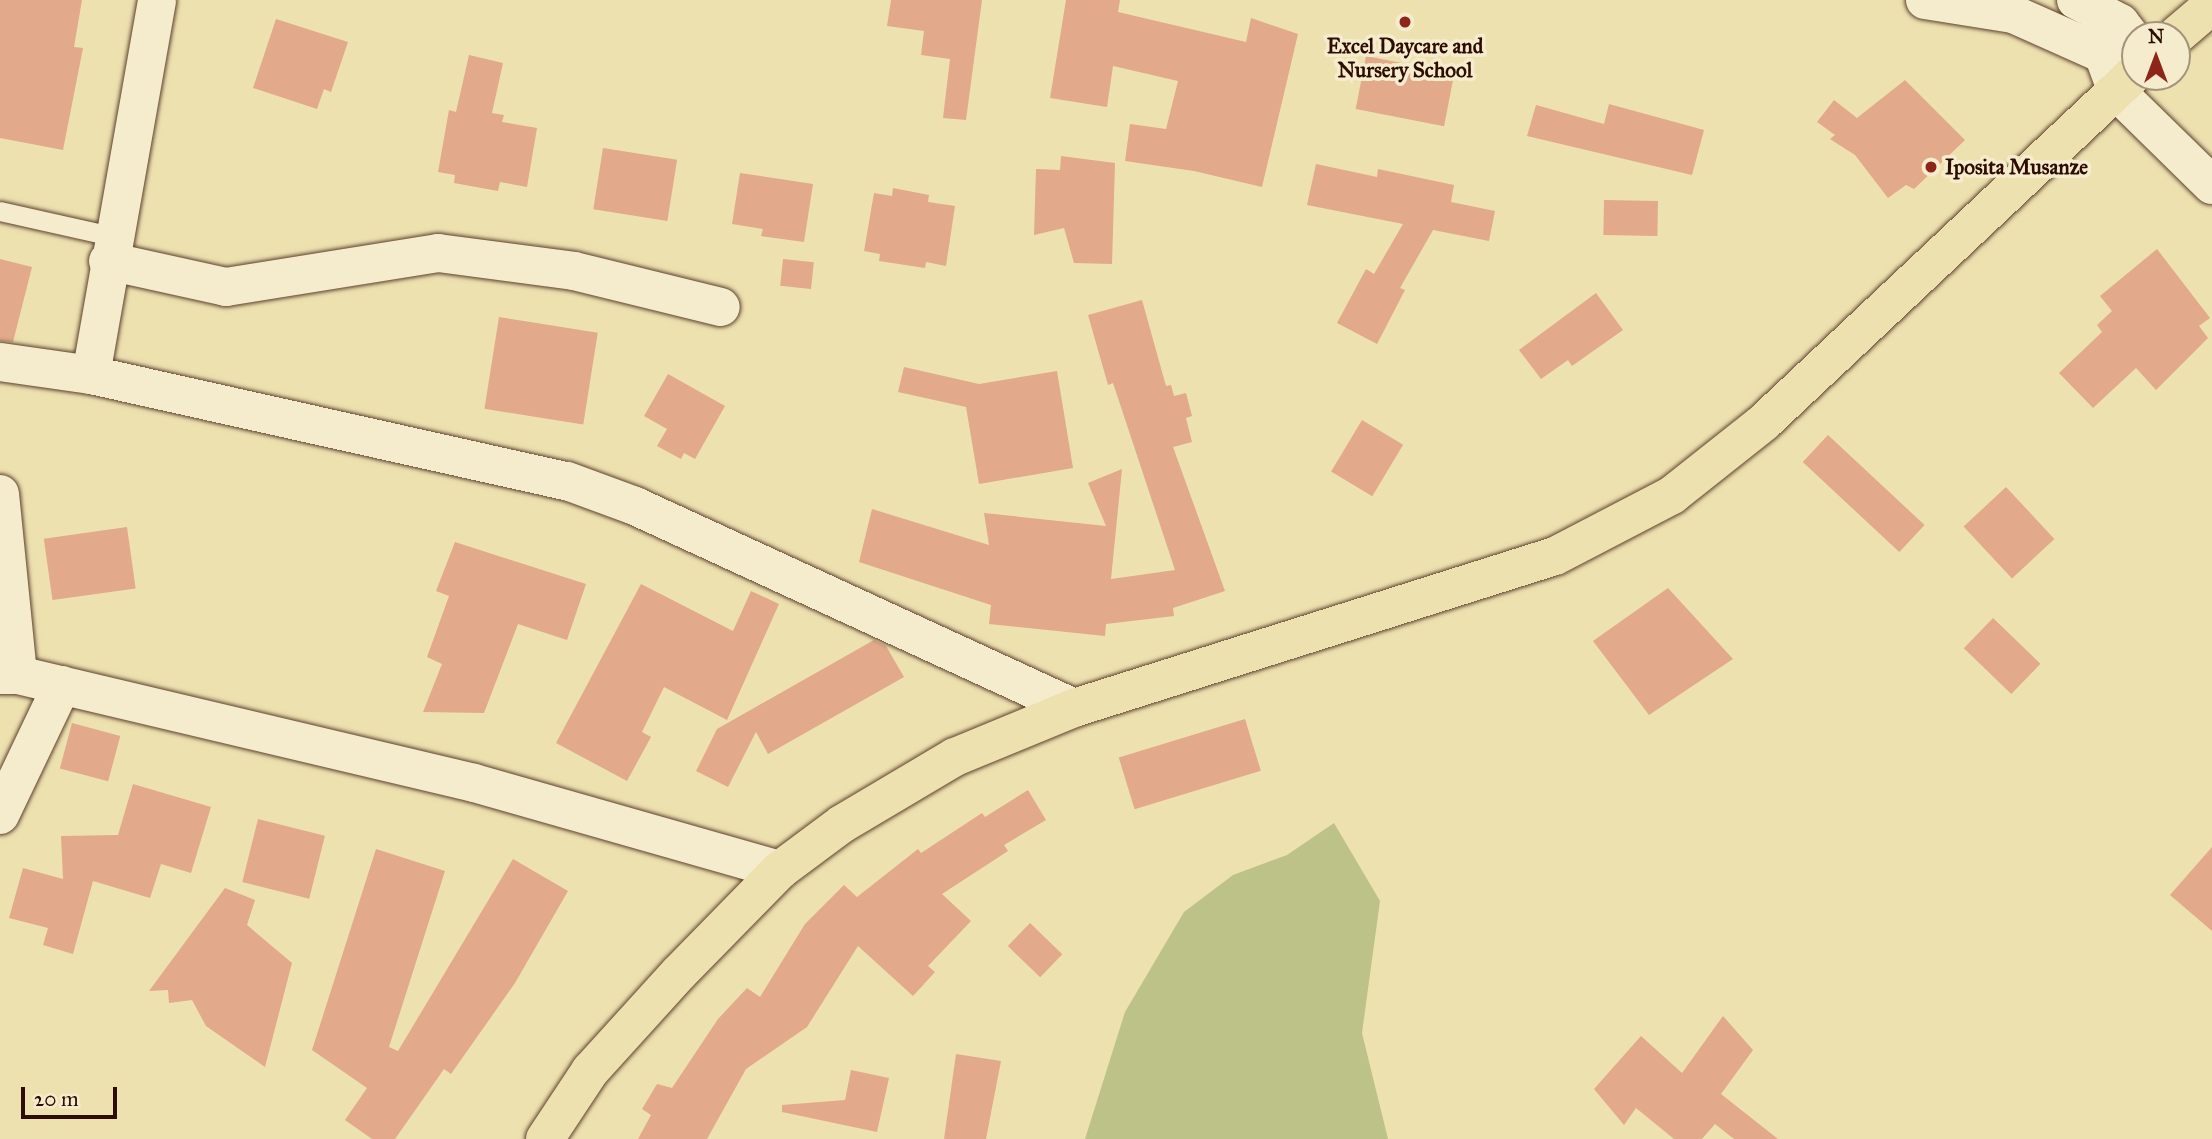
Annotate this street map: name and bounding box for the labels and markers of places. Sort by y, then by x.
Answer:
marker: Excel Daycare and Nursery School [1397,14,1413,30]
place label: Excel Daycare and Nursery School [1327,33,1483,83]
place label: Iposita Musanze [1945,154,2088,180]
marker: Iposita Musanze [1923,159,1939,175]

